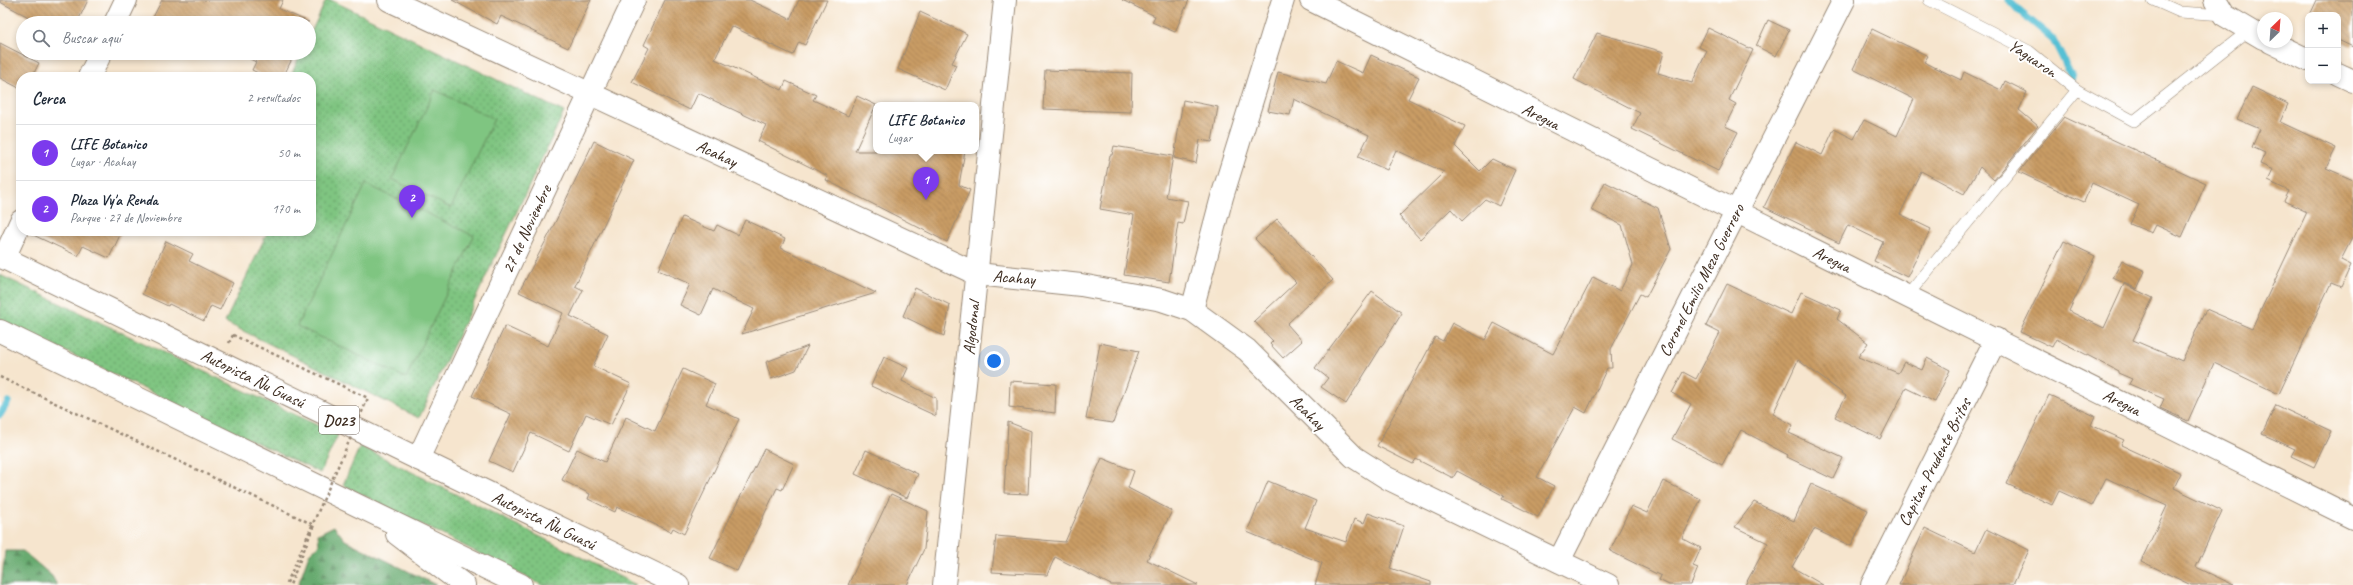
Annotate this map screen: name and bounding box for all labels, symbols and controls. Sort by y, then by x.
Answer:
north arrow [2257,12,2293,48]
map controls [2305,12,2341,84]
button: + [2305,12,2341,48]
search box [16,16,316,60]
icon: search [30,27,52,49]
text: Buscar aquí [62,29,121,48]
street label: Yaguaron [2005,35,2062,83]
button: − [2305,48,2341,84]
text: Cerca [32,88,65,109]
text: 2 resultados [247,90,300,106]
street label: Aregua [1518,98,1565,136]
popup [873,102,979,154]
text: LIFE Botanico [888,111,964,130]
text: Lugar [888,130,912,146]
text: LIFE Botanico [70,135,147,154]
street label: Acahay [693,135,741,172]
text: 1 [42,145,48,161]
text: 50 m [278,145,300,161]
text: Lugar · Acahay [70,154,135,170]
pin: 1 [913,167,939,200]
street label: 27 de Noviembre [497,180,557,277]
pin: 2 [399,185,425,218]
text: Plaza Vy'a Renda [70,191,158,210]
street label: Coronel Emilio Meza Guerrero [1654,200,1749,360]
text: 2 [42,201,48,217]
text: 170 m [272,201,300,217]
text: Parque · 27 de Noviembre [70,210,181,226]
street label: Aregua [1810,241,1856,278]
street label: Acahay [992,265,1037,290]
street label: Algodonal [958,297,985,356]
street label: Autopista Ñu Guasú [198,344,309,413]
your location [984,351,1004,371]
street label: Aregua [2099,384,2146,422]
street label: Acahay [1285,390,1331,436]
street label: Capitan Prudente Britos [1893,393,1977,530]
road number: D023 [319,406,359,434]
street label: Autopista Ñu Guasú [489,486,600,555]

